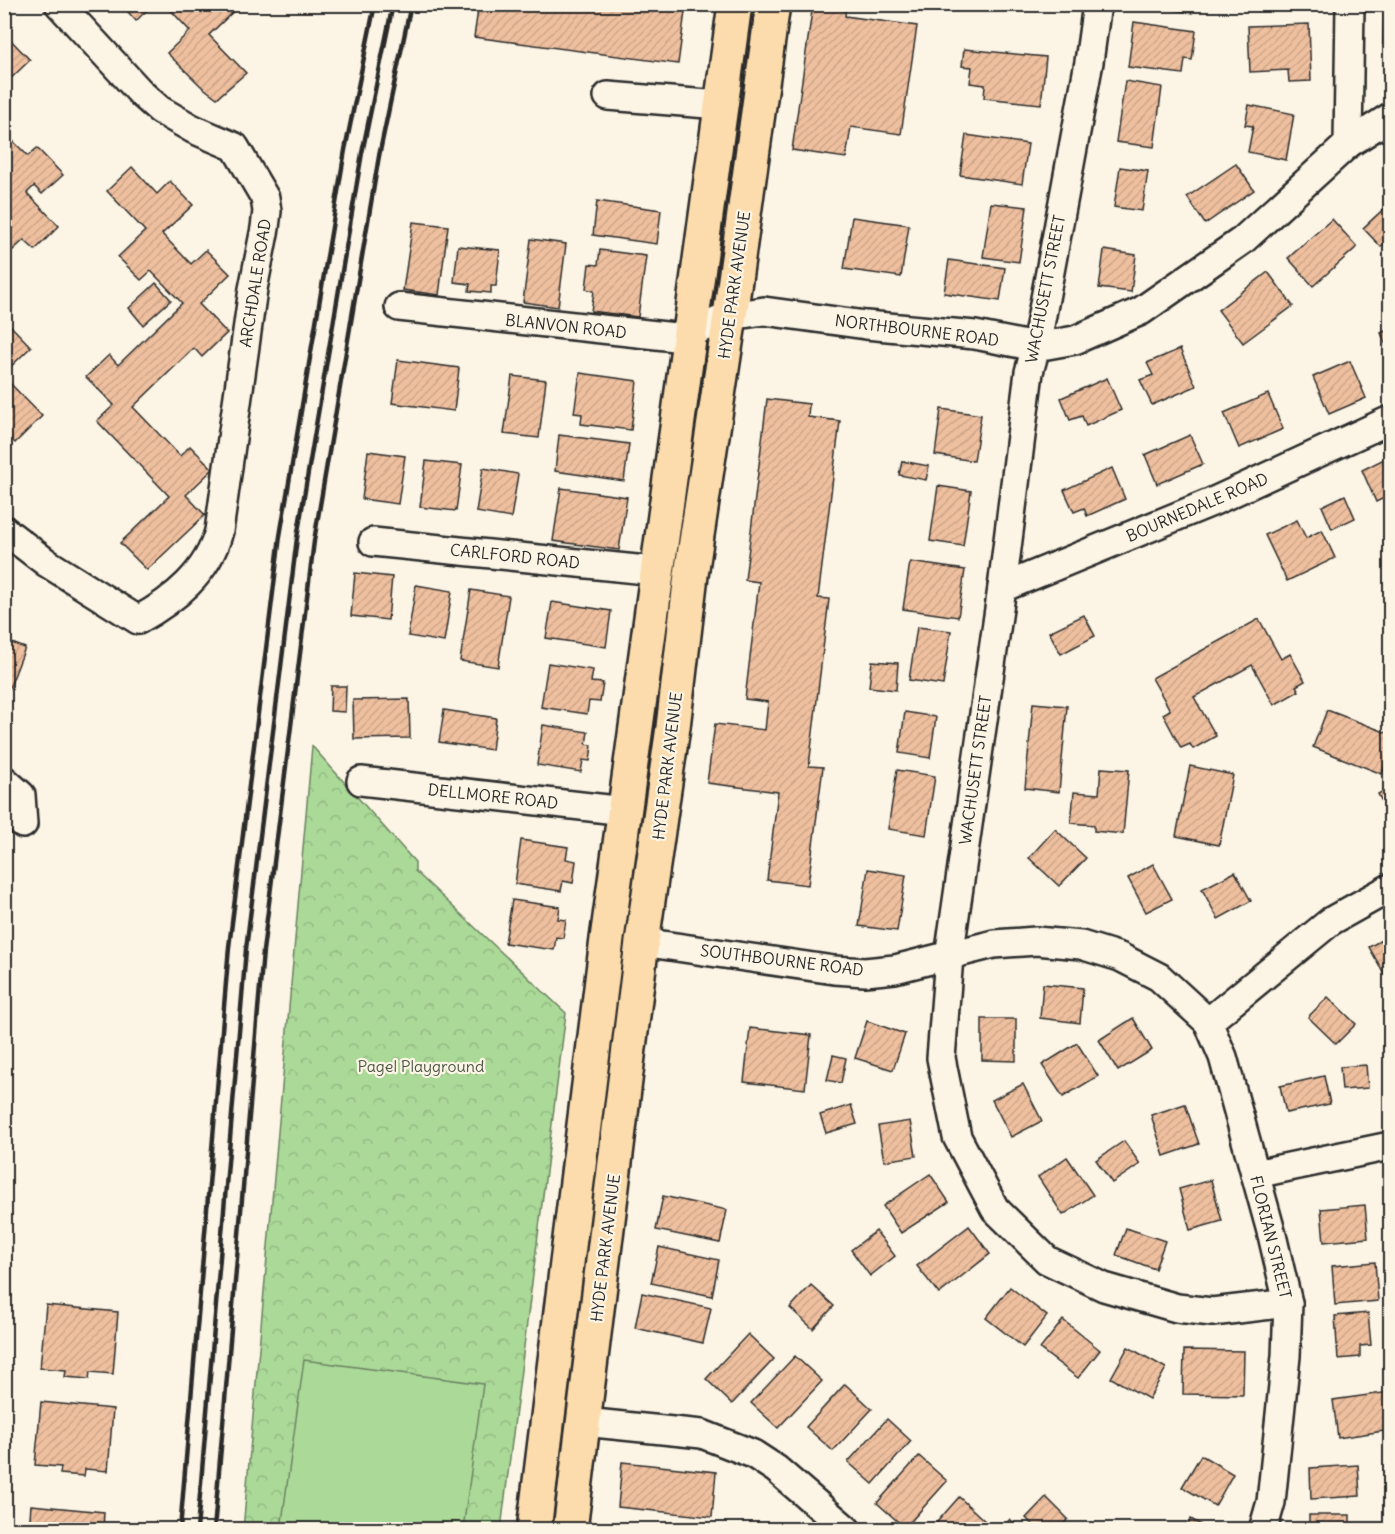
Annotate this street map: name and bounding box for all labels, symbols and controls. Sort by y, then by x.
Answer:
street label: HYDE PARK AVENUE [714,210,754,360]
street label: WACHUSETT STREET [1021,213,1069,365]
street label: ARCHDALE ROAD [235,217,275,349]
street label: BLANVON ROAD [504,310,628,342]
street label: NORTHBOURNE ROAD [834,310,1000,350]
street label: BOURNEDALE ROAD [1123,468,1271,546]
street label: CARLFORD ROAD [449,539,581,573]
street label: HYDE PARK AVENUE [648,691,686,841]
street label: WACHUSETT STREET [955,694,995,846]
street label: DELLMORE ROAD [427,779,559,813]
street label: SOUTHBOURNE ROAD [699,940,865,980]
park label: Pagel Playground [358,1056,484,1076]
street label: HYDE PARK AVENUE [586,1173,624,1323]
street label: FLORIAN STREET [1246,1173,1296,1301]

